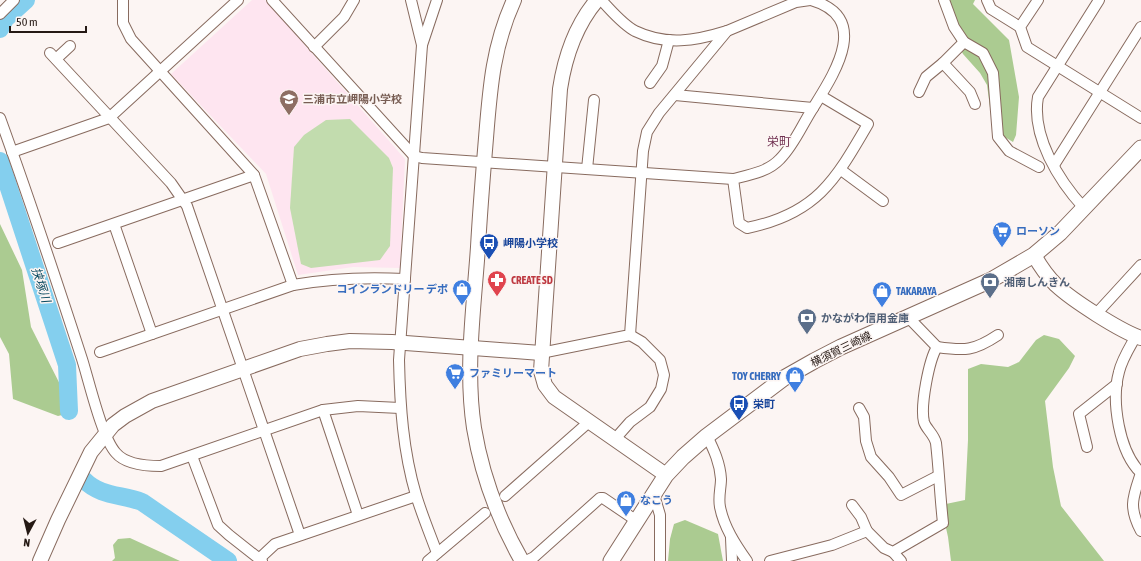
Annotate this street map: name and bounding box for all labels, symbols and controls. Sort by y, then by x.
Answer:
scale bar [10,8,86,34]
text: 50 m [16,15,38,29]
school or university icon: 三浦市立岬陽小学校 [278,88,300,116]
place label: 三浦市立岬陽小学校 [303,93,402,105]
district label: 栄町 [767,135,791,149]
supermarket icon: ローソン [991,220,1013,248]
place label: ローソン [1016,225,1060,237]
bus stop icon: 岬陽小学校 [478,232,500,260]
place label: 岬陽小学校 [503,237,558,249]
water label: 挟塚川 [29,266,54,306]
pharmacy icon: CREATE SD [486,269,508,297]
bank icon: 湘南しんきん [979,271,1001,299]
place label: CREATE SD [511,274,553,286]
place label: 湘南しんきん [1004,276,1070,288]
shop icon: コインランドリー デポ [451,278,473,306]
shop icon: TAKARAYA [871,280,893,308]
place label: コインランドリー デポ [336,283,448,295]
place label: TAKARAYA [896,285,937,297]
bank icon: かながわ信用金庫 [796,307,818,335]
place label: かながわ信用金庫 [821,312,909,324]
street label: 横須賀三崎線 [809,329,873,369]
supermarket icon: ファミリーマート [444,362,466,390]
shop icon: TOY CHERRY [784,365,806,393]
place label: ファミリーマート [469,367,557,379]
place label: TOY CHERRY [732,370,781,382]
bus stop icon: 栄町 [728,393,750,421]
place label: 栄町 [753,398,775,410]
shop icon: なこう [615,489,637,517]
place label: なこう [640,494,673,506]
north arrow [8,513,48,553]
text: N [23,537,31,549]

